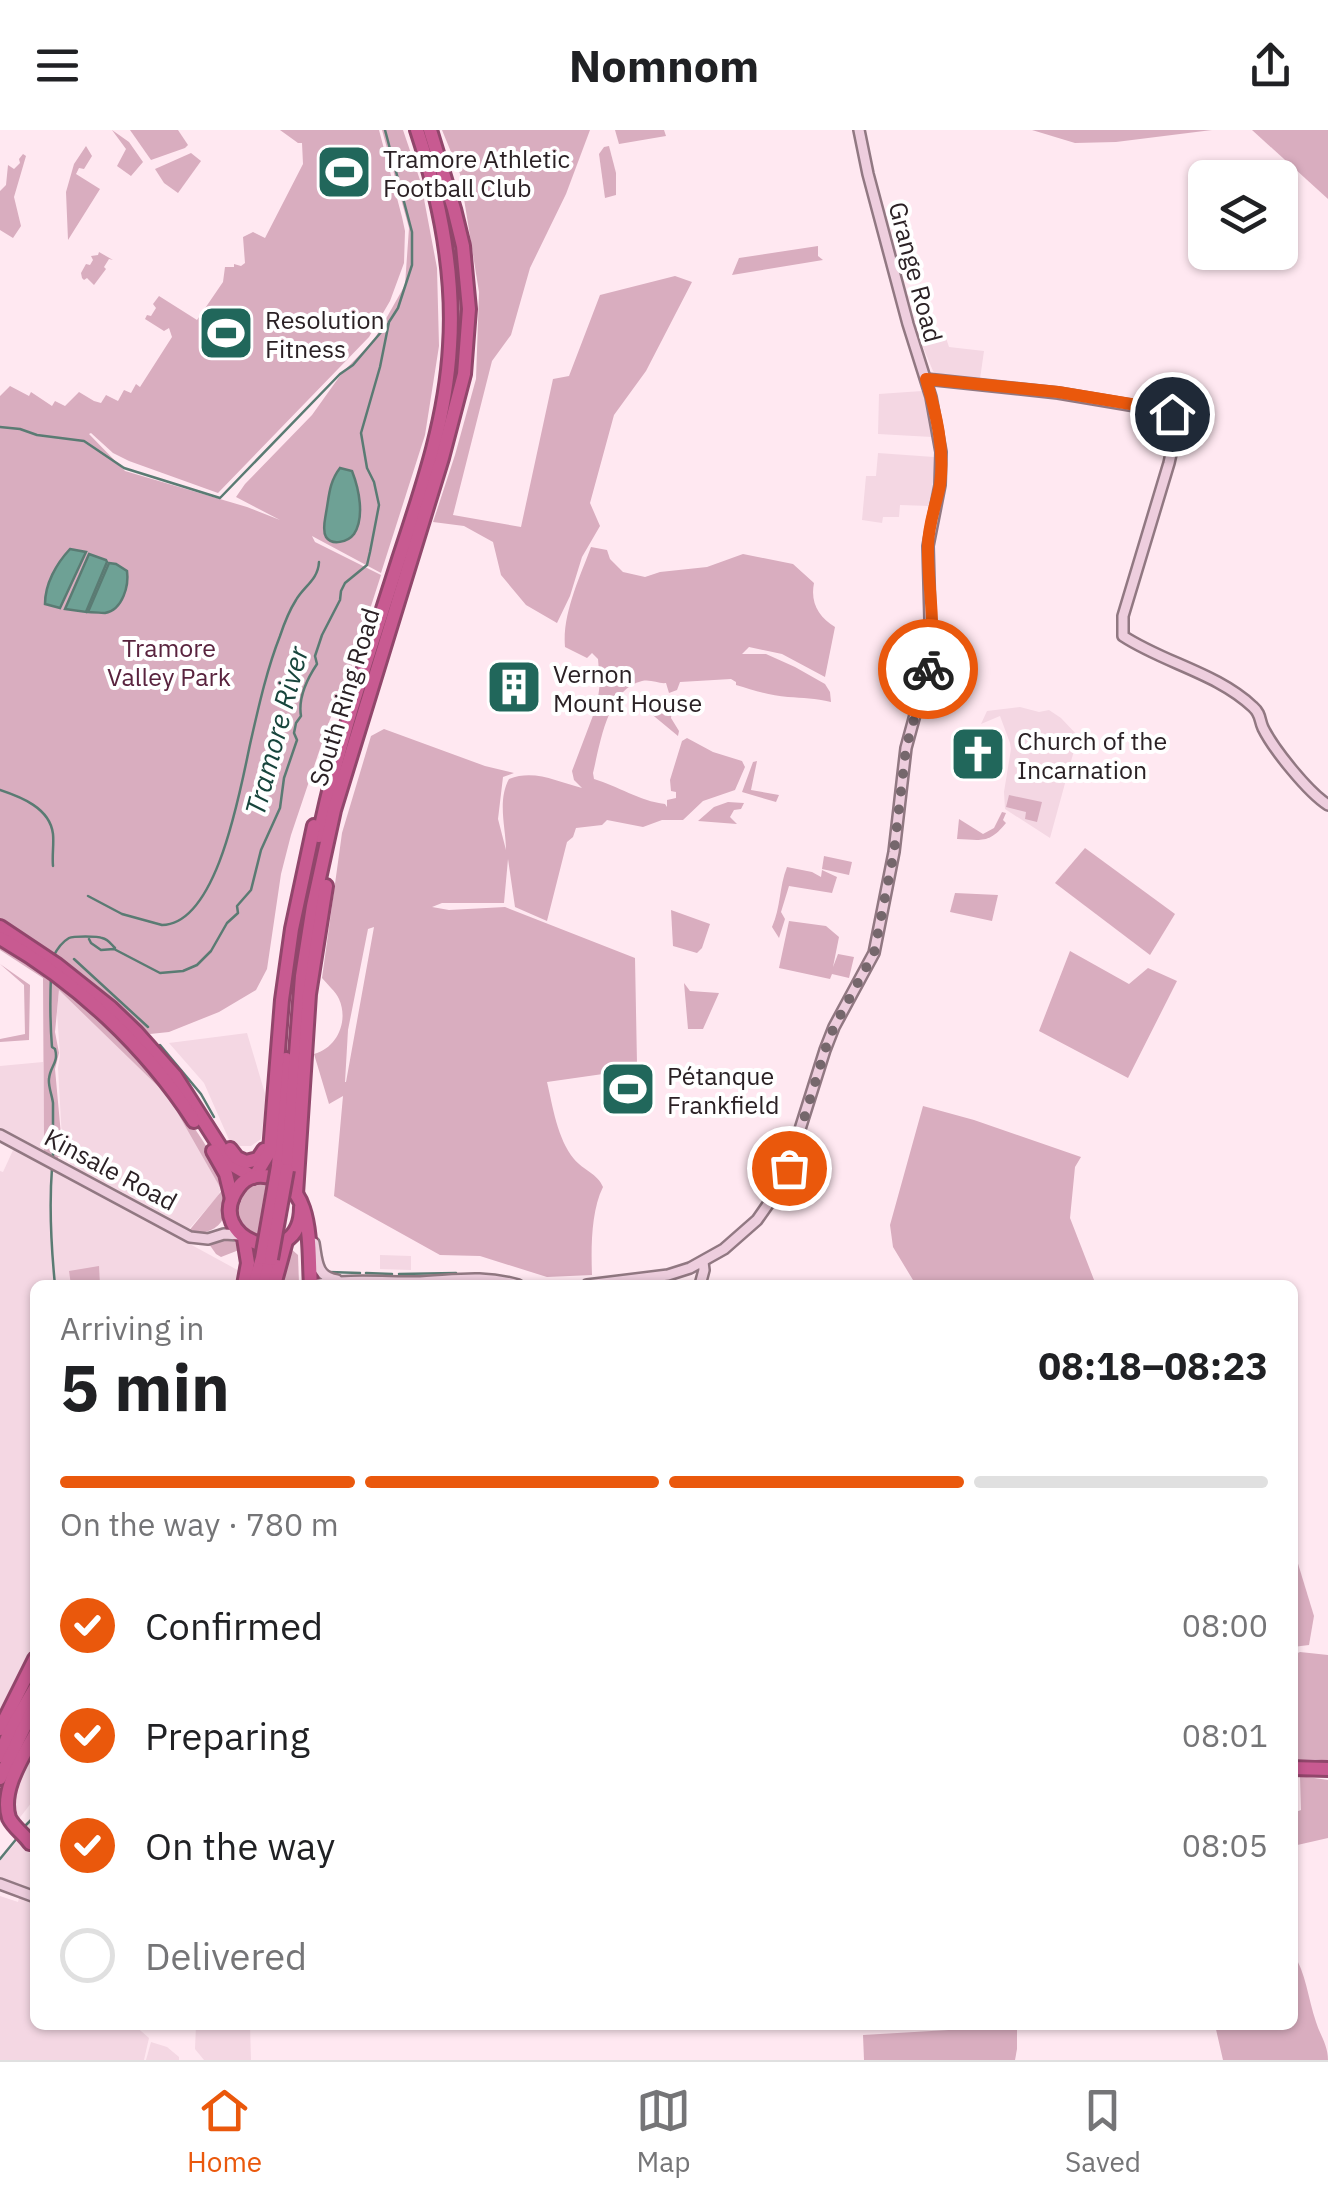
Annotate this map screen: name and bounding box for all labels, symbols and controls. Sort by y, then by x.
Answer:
text: Nomnom [569,36,759,94]
icon: menu [30,38,85,93]
icon: share [1243,38,1298,93]
sports icon: Tramore Athletic Football Club [314,142,374,202]
place label: Tramore Athletic Football Club [383,142,570,204]
map controls [1188,160,1298,270]
button: layers [1188,160,1298,270]
street label: Grange Road [881,198,951,346]
sports icon: Resolution Fitness [196,303,256,363]
place label: Resolution Fitness [265,303,385,365]
pin [1130,372,1215,457]
icon: home [1145,387,1200,442]
street label: South Ring Road [301,604,387,790]
courier [878,619,978,719]
park label: Tramore Valley Park [107,631,231,693]
water label: Tramore River [236,642,317,820]
icon: bike [901,642,956,697]
building icon: Vernon Mount House [484,657,544,717]
place label: Vernon Mount House [553,657,702,719]
church icon: Church of the Incarnation [948,724,1008,784]
place label: Church of the Incarnation [1017,724,1167,786]
sports icon: Pétanque Frankfield [598,1059,658,1119]
place label: Pétanque Frankfield [667,1059,779,1121]
street label: Kinsale Road [39,1120,183,1218]
pin [747,1126,832,1211]
icon: bag [762,1141,817,1196]
text: Arriving in [60,1307,205,1349]
text: 08:18–08:23 [1038,1341,1268,1390]
text: 5 min [60,1344,230,1429]
text: On the way · 780 m [60,1503,339,1545]
icon: check [60,1598,115,1653]
text: Confirmed [145,1601,323,1650]
text: 08:00 [1182,1604,1268,1646]
icon: check [60,1708,115,1763]
text: Preparing [145,1711,310,1760]
text: 08:01 [1182,1714,1268,1756]
icon: check [60,1818,115,1873]
text: On the way [145,1821,335,1870]
text: 08:05 [1182,1824,1268,1866]
text: Delivered [145,1931,307,1980]
tab: Home [187,2083,262,2180]
tab: Map [636,2083,691,2180]
tab: Saved [1065,2083,1141,2180]

